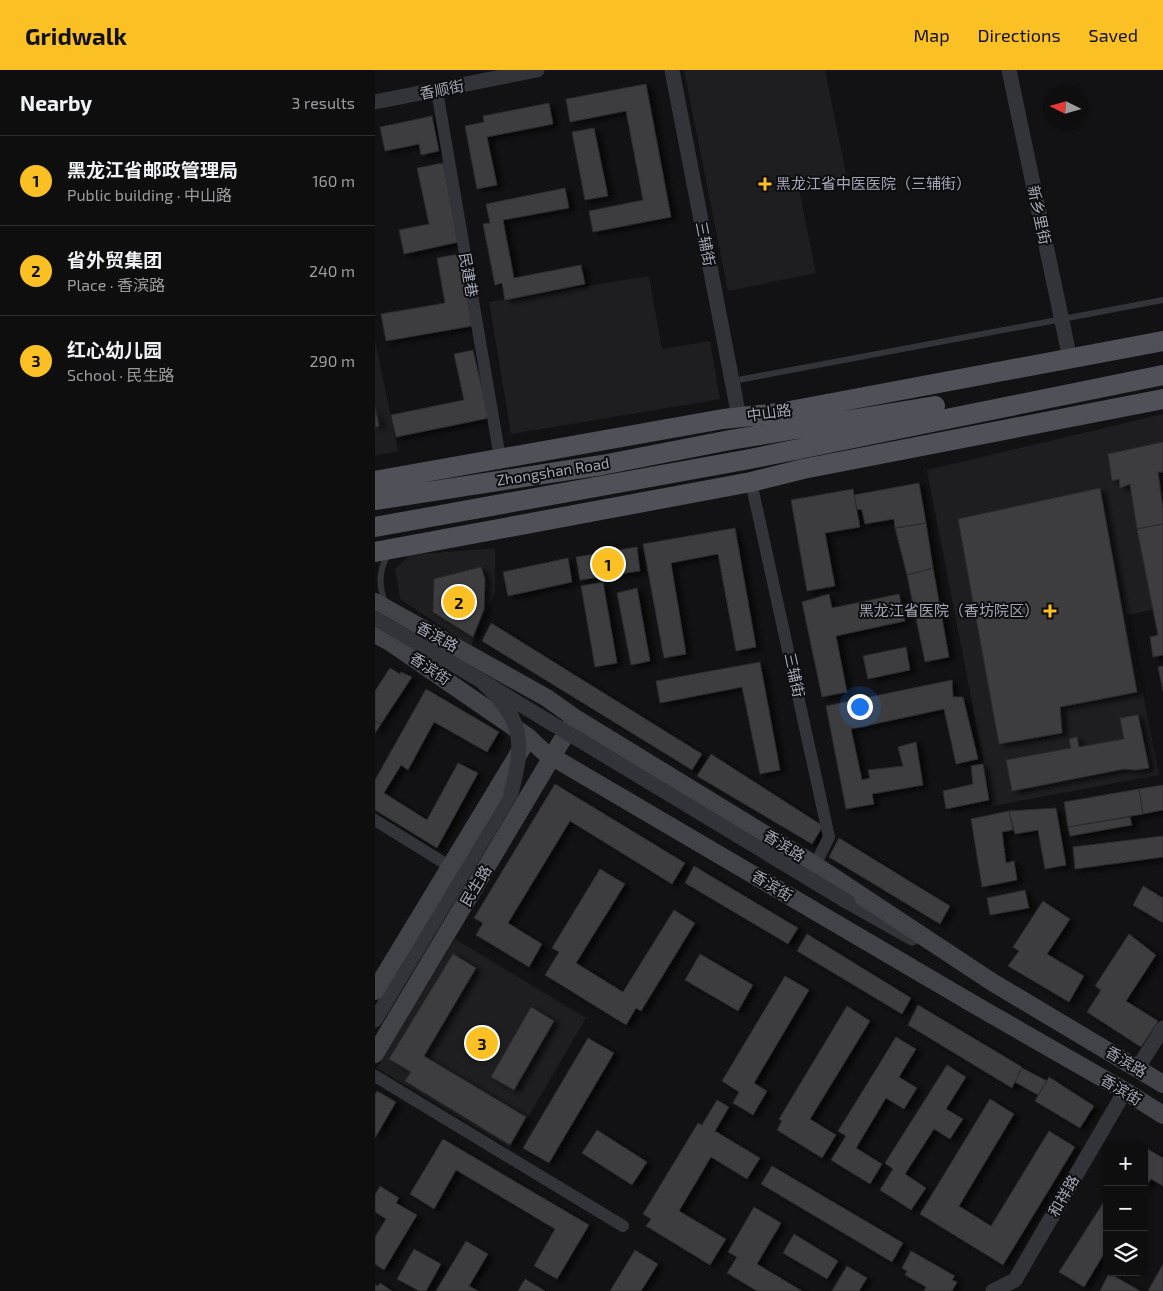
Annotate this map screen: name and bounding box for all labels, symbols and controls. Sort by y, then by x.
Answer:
text: Gridwalk [25,21,127,50]
text: Map [913,24,950,46]
text: Directions [978,24,1061,46]
text: Saved [1089,24,1138,46]
street label: 香顺街 [418,76,466,102]
north arrow [1043,85,1088,130]
text: Nearby [20,90,92,115]
text: 3 results [292,93,355,112]
text: 黑龙江省邮政管理局 [67,158,238,181]
text: 1 [33,171,39,190]
text: 160 m [312,171,355,190]
place label: 黑龙江省中医医院（三辅街） [776,174,971,192]
marker: 黑龙江省中医医院（三辅街） [758,177,772,191]
street label: 新乡里街 [1025,184,1055,246]
text: Public building · 中山路 [67,185,232,204]
street label: 三辅街 [693,220,719,268]
text: 省外贸集团 [67,248,162,271]
street label: 民建巷 [456,251,482,299]
text: 2 [31,261,41,280]
text: 240 m [309,261,355,280]
text: Place · 香滨路 [67,275,165,294]
text: 红心幼儿园 [67,338,162,361]
text: 3 [31,351,41,370]
text: 290 m [310,351,355,370]
text: School · 民生路 [67,365,175,384]
street label: 中山路 [745,400,792,424]
street label: Zhongshan Road [495,453,611,489]
pin: 1 [592,545,624,583]
pin: 2 [443,583,475,621]
place label: 黑龙江省医院（香坊院区） [859,601,1039,619]
marker: 黑龙江省医院（香坊院区） [1043,604,1057,618]
street label: 香滨路 [413,617,462,655]
street label: 香滨街 [407,648,454,688]
street label: 三辅街 [781,651,808,699]
your location [847,694,873,720]
street label: 香滨路 [761,826,808,865]
street label: 民生路 [456,862,494,909]
street label: 香滨街 [749,866,796,904]
pin: 3 [466,1024,498,1062]
street label: 香滨路 [1103,1042,1150,1080]
street label: 香滨街 [1098,1070,1145,1108]
map controls [1103,1141,1148,1276]
button: + [1103,1141,1148,1186]
street label: 和祥路 [1044,1172,1082,1219]
button: − [1103,1186,1148,1231]
button: layers [1103,1231,1148,1276]

